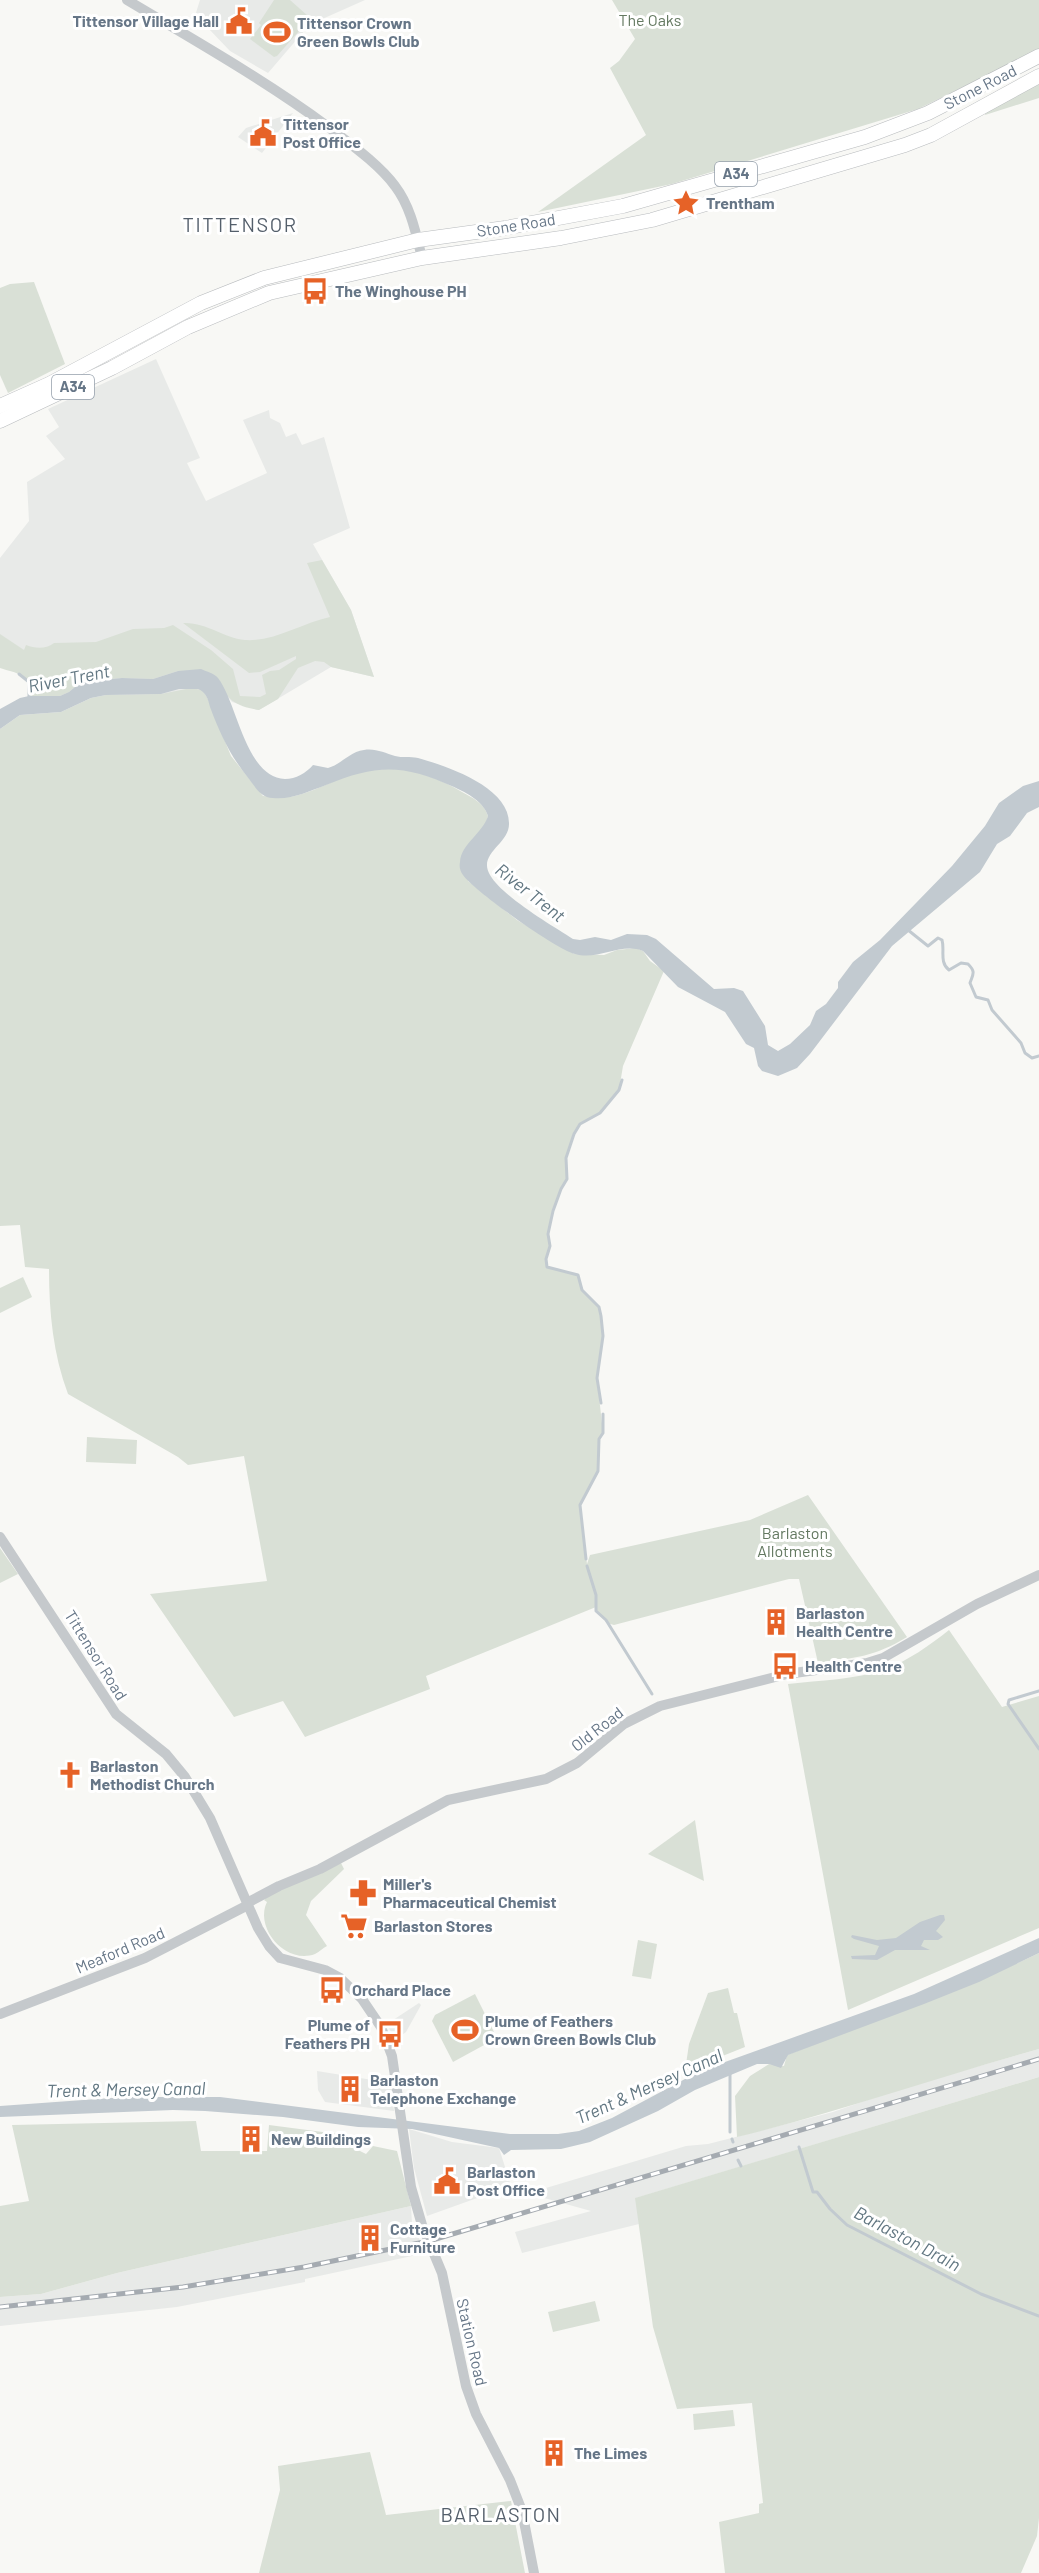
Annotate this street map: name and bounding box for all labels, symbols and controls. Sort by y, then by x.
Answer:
public building icon: Tittensor Village Hall [224,6,254,36]
park label: The Oaks [618,10,682,29]
place label: Tittensor Village Hall [72,11,219,30]
place label: Tittensor Crown Green Bowls Club [297,13,420,50]
sports icon: Tittensor Crown Green Bowls Club [262,17,292,47]
street label: Stone Road [940,60,1019,113]
place label: Tittensor Post Office [283,114,361,151]
public building icon: Tittensor Post Office [248,118,278,148]
road number: A34 [715,162,757,186]
place icon: Trentham [671,188,701,218]
place label: Trentham [706,193,775,212]
street label: Stone Road [475,209,557,240]
district label: TITTENSOR [183,212,297,236]
bus stop icon: The Winghouse PH [300,276,330,306]
place label: The Winghouse PH [335,281,467,300]
road number: A34 [52,375,94,399]
water label: River Trent [26,659,112,697]
water label: River Trent [491,858,570,927]
park label: Barlaston Allotments [757,1523,833,1560]
place label: Barlaston Health Centre [796,1603,893,1640]
street label: Tittensor Road [61,1606,132,1703]
building icon: Barlaston Health Centre [761,1607,791,1637]
bus stop icon: Health Centre [770,1651,800,1681]
place label: Health Centre [805,1656,902,1675]
street label: Old Road [567,1702,627,1755]
place label: Barlaston Methodist Church [90,1756,215,1793]
church icon: Barlaston Methodist Church [55,1760,85,1790]
place label: Miller's Pharmaceutical Chemist [383,1874,557,1911]
pharmacy icon: Miller's Pharmaceutical Chemist [348,1878,378,1908]
supermarket icon: Barlaston Stores [339,1911,369,1941]
place label: Barlaston Stores [374,1916,493,1935]
street label: Meaford Road [72,1922,167,1977]
bus stop icon: Orchard Place [317,1975,347,2005]
place label: Orchard Place [352,1980,451,1999]
place label: Plume of Feathers Crown Green Bowls Club [485,2011,656,2048]
place label: Plume of Feathers PH [285,2015,370,2052]
sports icon: Plume of Feathers Crown Green Bowls Club [450,2015,480,2045]
bus stop icon: Plume of Feathers PH [375,2019,405,2049]
water label: Trent & Mersey Canal [572,2044,726,2128]
place label: Barlaston Telephone Exchange [370,2070,517,2107]
building icon: Barlaston Telephone Exchange [335,2074,365,2104]
water label: Trent & Mersey Canal [46,2077,206,2101]
building icon: New Buildings [236,2124,266,2154]
place label: New Buildings [271,2129,371,2148]
place label: Barlaston Post Office [467,2162,545,2199]
public building icon: Barlaston Post Office [432,2166,462,2196]
water label: Barlaston Drain [851,2201,964,2275]
place label: Cottage Furniture [390,2219,456,2256]
building icon: Cottage Furniture [355,2223,385,2253]
street label: Station Road [453,2296,492,2387]
building icon: The Limes [539,2438,569,2468]
place label: The Limes [574,2443,647,2462]
district label: BARLASTON [440,2502,562,2526]

